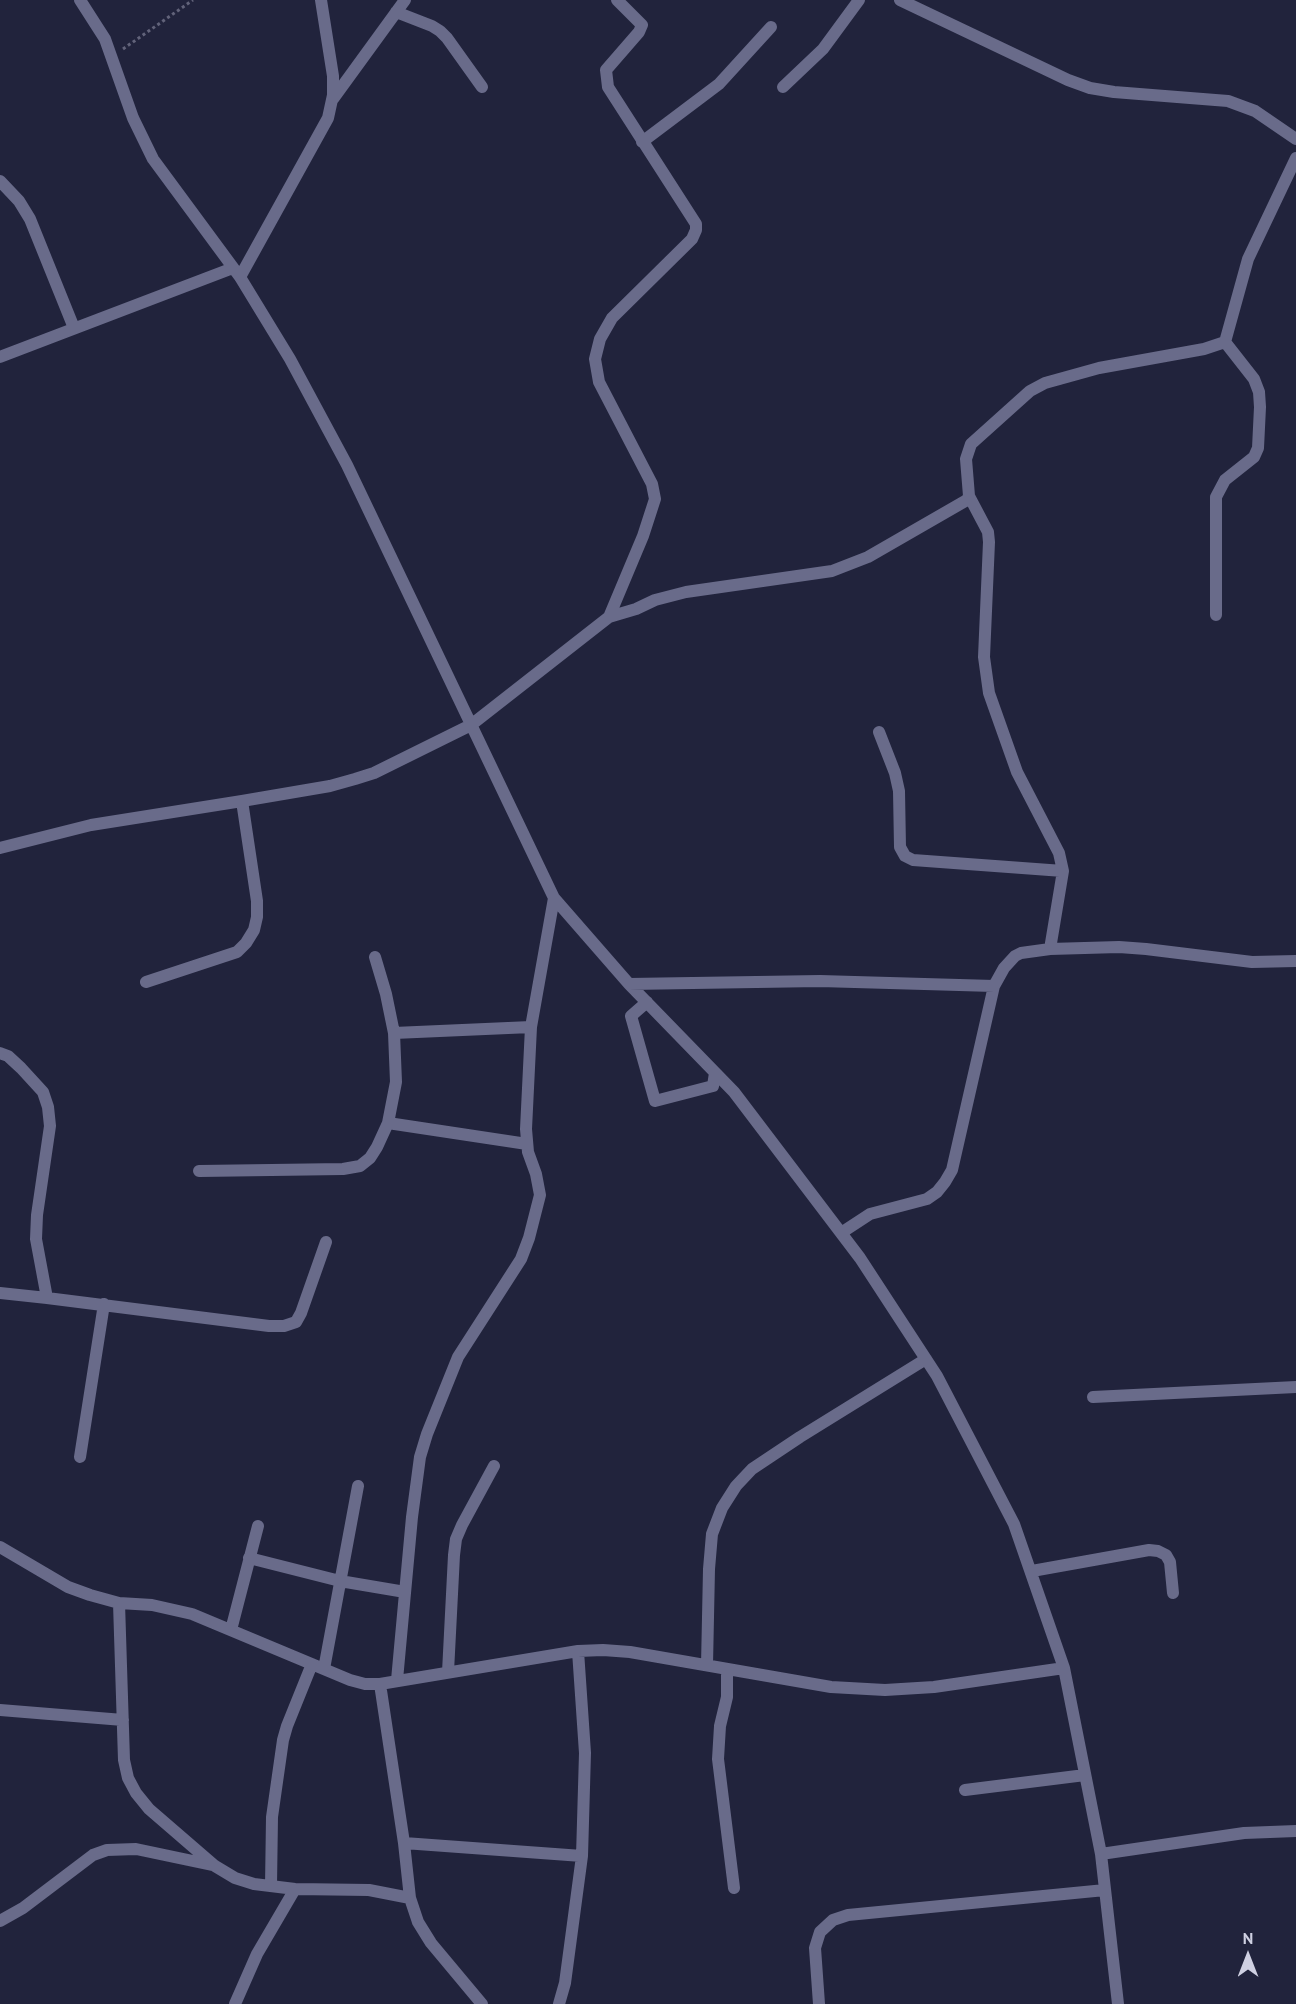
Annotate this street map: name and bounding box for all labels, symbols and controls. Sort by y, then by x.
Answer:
north arrow [1218,1926,1278,1986]
text: N [1243,1928,1253,1948]

